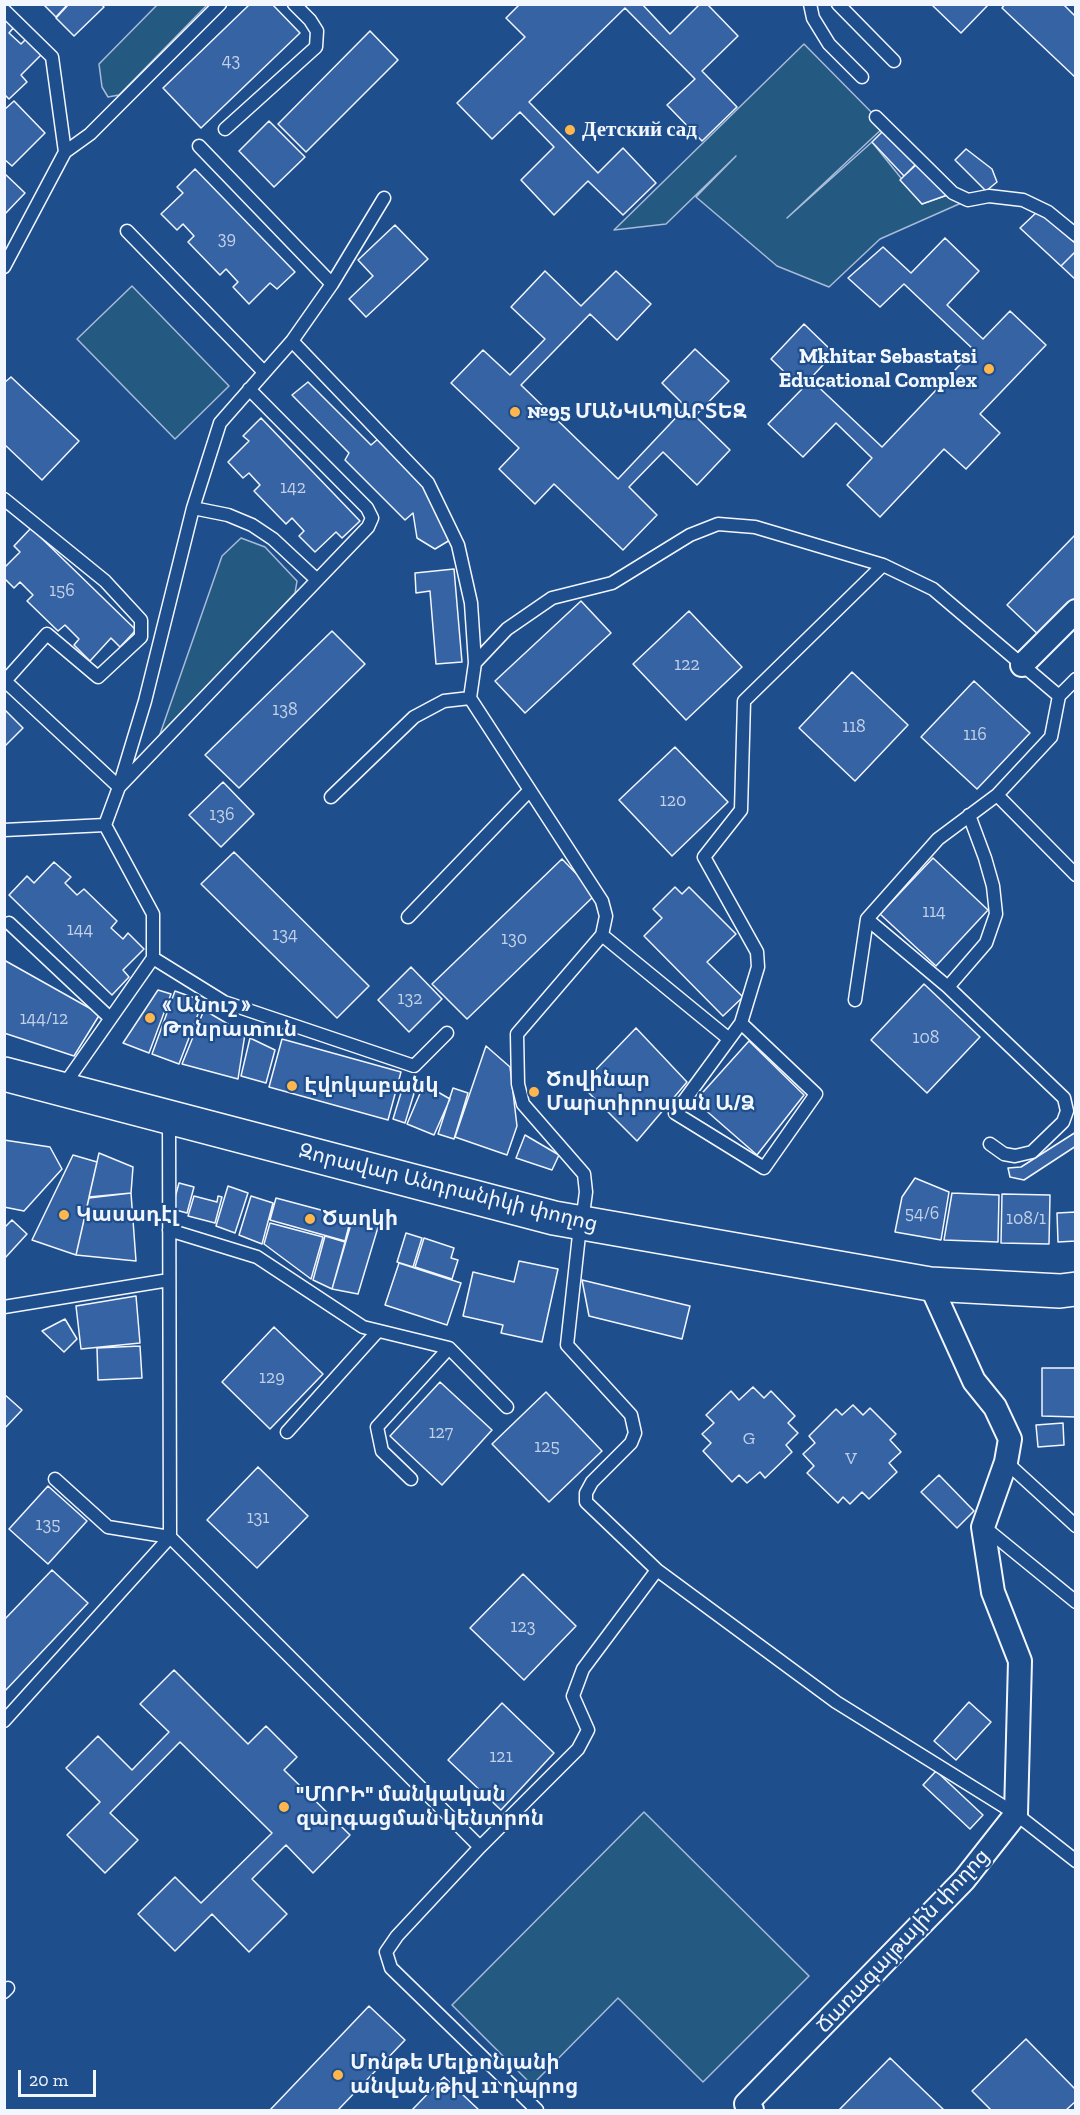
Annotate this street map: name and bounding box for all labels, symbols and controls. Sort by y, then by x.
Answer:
house number: 43 [222,50,240,72]
place label: Детский сад [582,117,697,143]
marker: Детский сад [563,123,577,137]
house number: 39 [218,228,236,250]
place label: Mkhitar Sebastatsi Educational Complex [779,344,977,394]
marker: Mkhitar Sebastatsi Educational Complex [982,362,996,376]
place label: №95 ՄԱՆԿԱՊԱՐՏԵԶ [527,399,747,425]
marker: №95 ՄԱՆԿԱՊԱՐՏԵԶ [508,405,522,419]
house number: 142 [280,477,306,499]
house number: 156 [49,580,75,602]
house number: 122 [674,654,700,676]
house number: 138 [272,699,298,721]
house number: 118 [842,716,866,738]
house number: 116 [963,724,987,746]
house number: 120 [660,790,686,812]
house number: 136 [209,804,235,826]
house number: 114 [922,901,946,923]
house number: 144 [67,919,93,941]
house number: 134 [272,924,298,946]
house number: 130 [501,928,527,950]
house number: 132 [397,988,423,1010]
place label: « Անուշ » Թոնրատուն [162,993,297,1043]
house number: 144/12 [20,1008,68,1030]
marker: « Անուշ » Թոնրատուն [143,1011,157,1025]
house number: 108 [913,1027,939,1049]
place label: Ծովինար Մարտիրոսյան Ա/Ձ [546,1067,755,1117]
place label: Էվոկաբանկ [304,1073,439,1099]
marker: Էվոկաբանկ [285,1079,299,1093]
marker: Ծովինար Մարտիրոսյան Ա/Ձ [527,1085,541,1099]
street label: Զորավար Անդրանիկի փողոց [296,1139,600,1237]
place label: Կասադէլ [76,1202,178,1228]
house number: 54/6 [905,1203,939,1225]
place label: Ծաղկի [322,1206,398,1232]
marker: Կասադէլ [57,1208,71,1222]
house number: 108/1 [1006,1208,1046,1230]
marker: Ծաղկի [303,1212,317,1226]
house number: 129 [259,1367,285,1389]
house number: 127 [429,1422,453,1444]
house number: G [743,1428,755,1450]
house number: 125 [534,1436,560,1458]
house number: V [845,1448,857,1470]
house number: 131 [247,1507,269,1529]
house number: 135 [36,1514,60,1536]
house number: 123 [510,1616,536,1638]
house number: 121 [489,1746,513,1768]
place label: "ՄՈՐԻ" մանկական զարգացման կենտրոն [296,1782,544,1832]
marker: "ՄՈՐԻ" մանկական զարգացման կենտրոն [277,1800,291,1814]
street label: Ճառագայթային փողոց [811,1844,995,2038]
place label: Մոնթե Մելքոնյանի անվան թիվ 11 դպրոց [350,2050,578,2100]
scale bar [21,2058,99,2096]
marker: Մոնթե Մելքոնյանի անվան թիվ 11 դպրոց [331,2068,345,2082]
text: 20 m [29,2069,68,2091]

